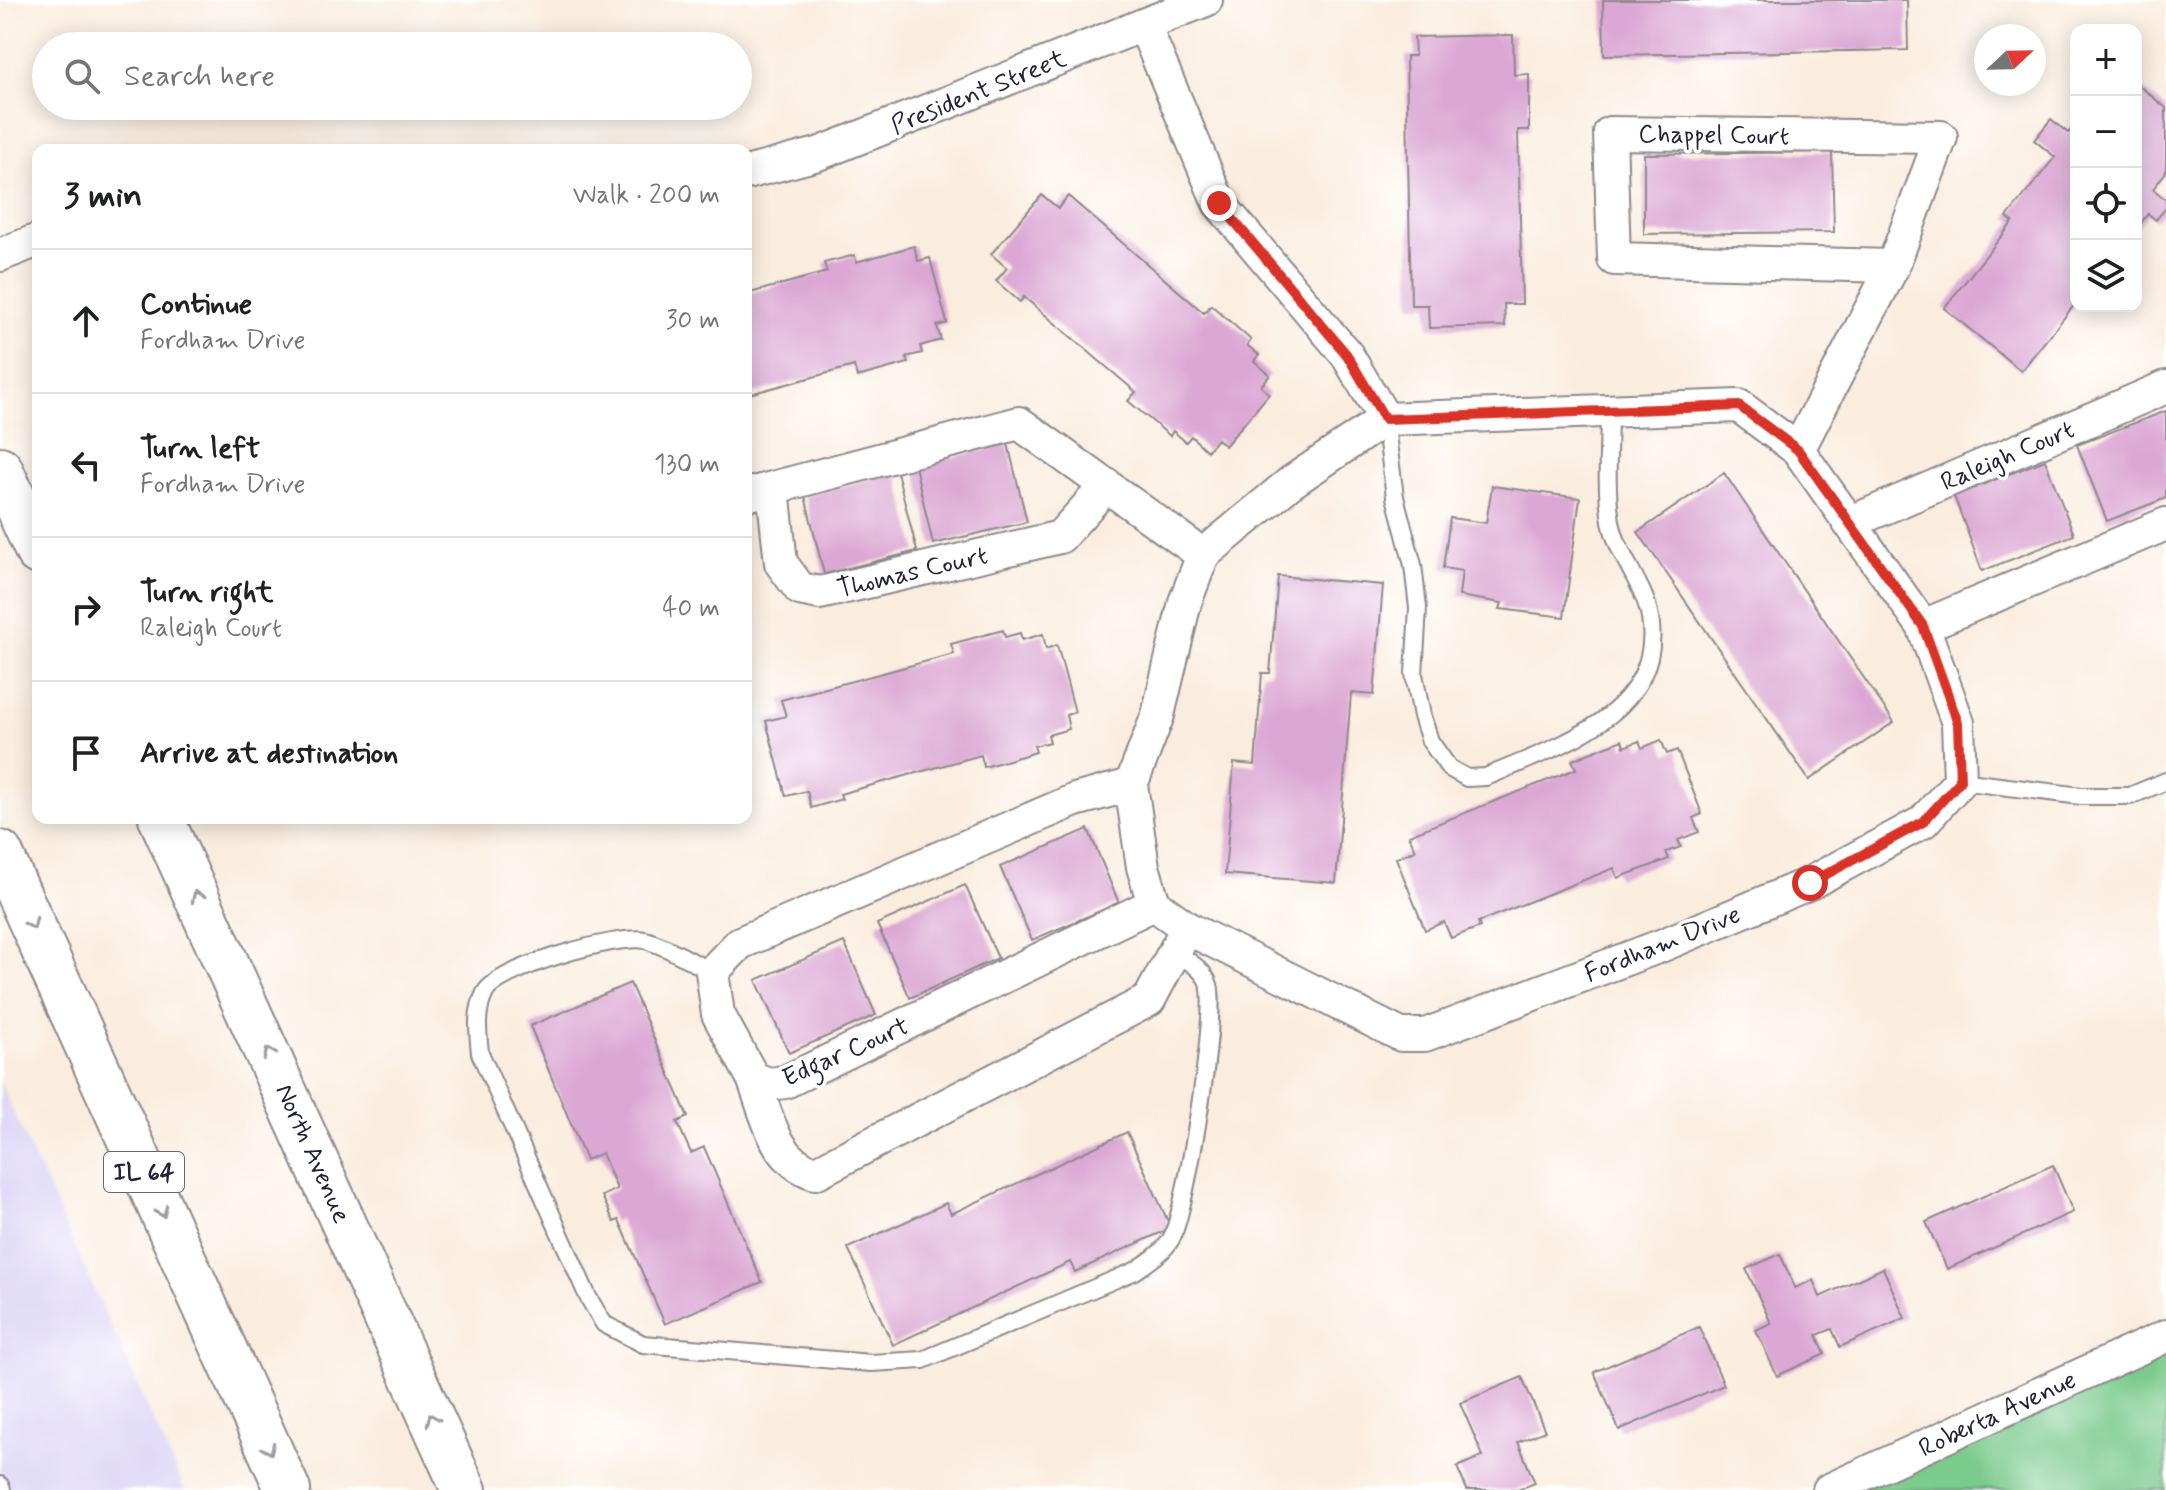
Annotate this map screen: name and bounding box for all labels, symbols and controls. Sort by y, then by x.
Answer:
north arrow [1974,24,2046,96]
map controls [2070,24,2142,312]
button: + [2070,24,2142,96]
search box [32,32,752,120]
street label: President Street [886,42,1071,143]
icon: search [60,54,104,98]
text: Search here [124,57,275,96]
button: − [2070,96,2142,168]
street label: Chappel Court [1638,118,1790,154]
button: locate [2070,168,2142,240]
text: 3 min [64,174,142,219]
text: Walk · 200 m [573,179,720,213]
route end [1201,185,1237,221]
button: layers [2070,240,2142,312]
text: Continue [140,285,252,324]
icon: ahead [64,299,108,343]
text: 30 m [666,304,720,338]
text: Fordham Drive [140,324,306,358]
street label: Raleigh Court [1936,413,2080,500]
text: Turn left [140,429,260,468]
icon: left [64,443,108,487]
text: 130 m [654,448,720,482]
text: Fordham Drive [140,468,306,502]
street label: Thomas Court [834,539,991,607]
text: Turn right [140,573,273,612]
icon: right [64,587,108,631]
text: 40 m [662,592,720,626]
text: Raleigh Court [140,612,282,646]
icon: arrive [64,731,108,775]
text: Arrive at destination [140,734,398,773]
route start [1792,865,1828,901]
one-way arrow [191,890,207,904]
street label: Fordham Drive [1580,898,1746,992]
one-way arrow [22,916,38,931]
street label: Edgar Court [777,1010,916,1099]
one-way arrow [263,1047,279,1061]
street label: North Avenue [266,1079,358,1229]
road number: IL 64 [104,1152,184,1192]
one-way arrow [152,1204,168,1219]
street label: Roberta Avenue [1914,1363,2082,1466]
one-way arrow [426,1413,442,1427]
one-way arrow [259,1441,275,1456]

